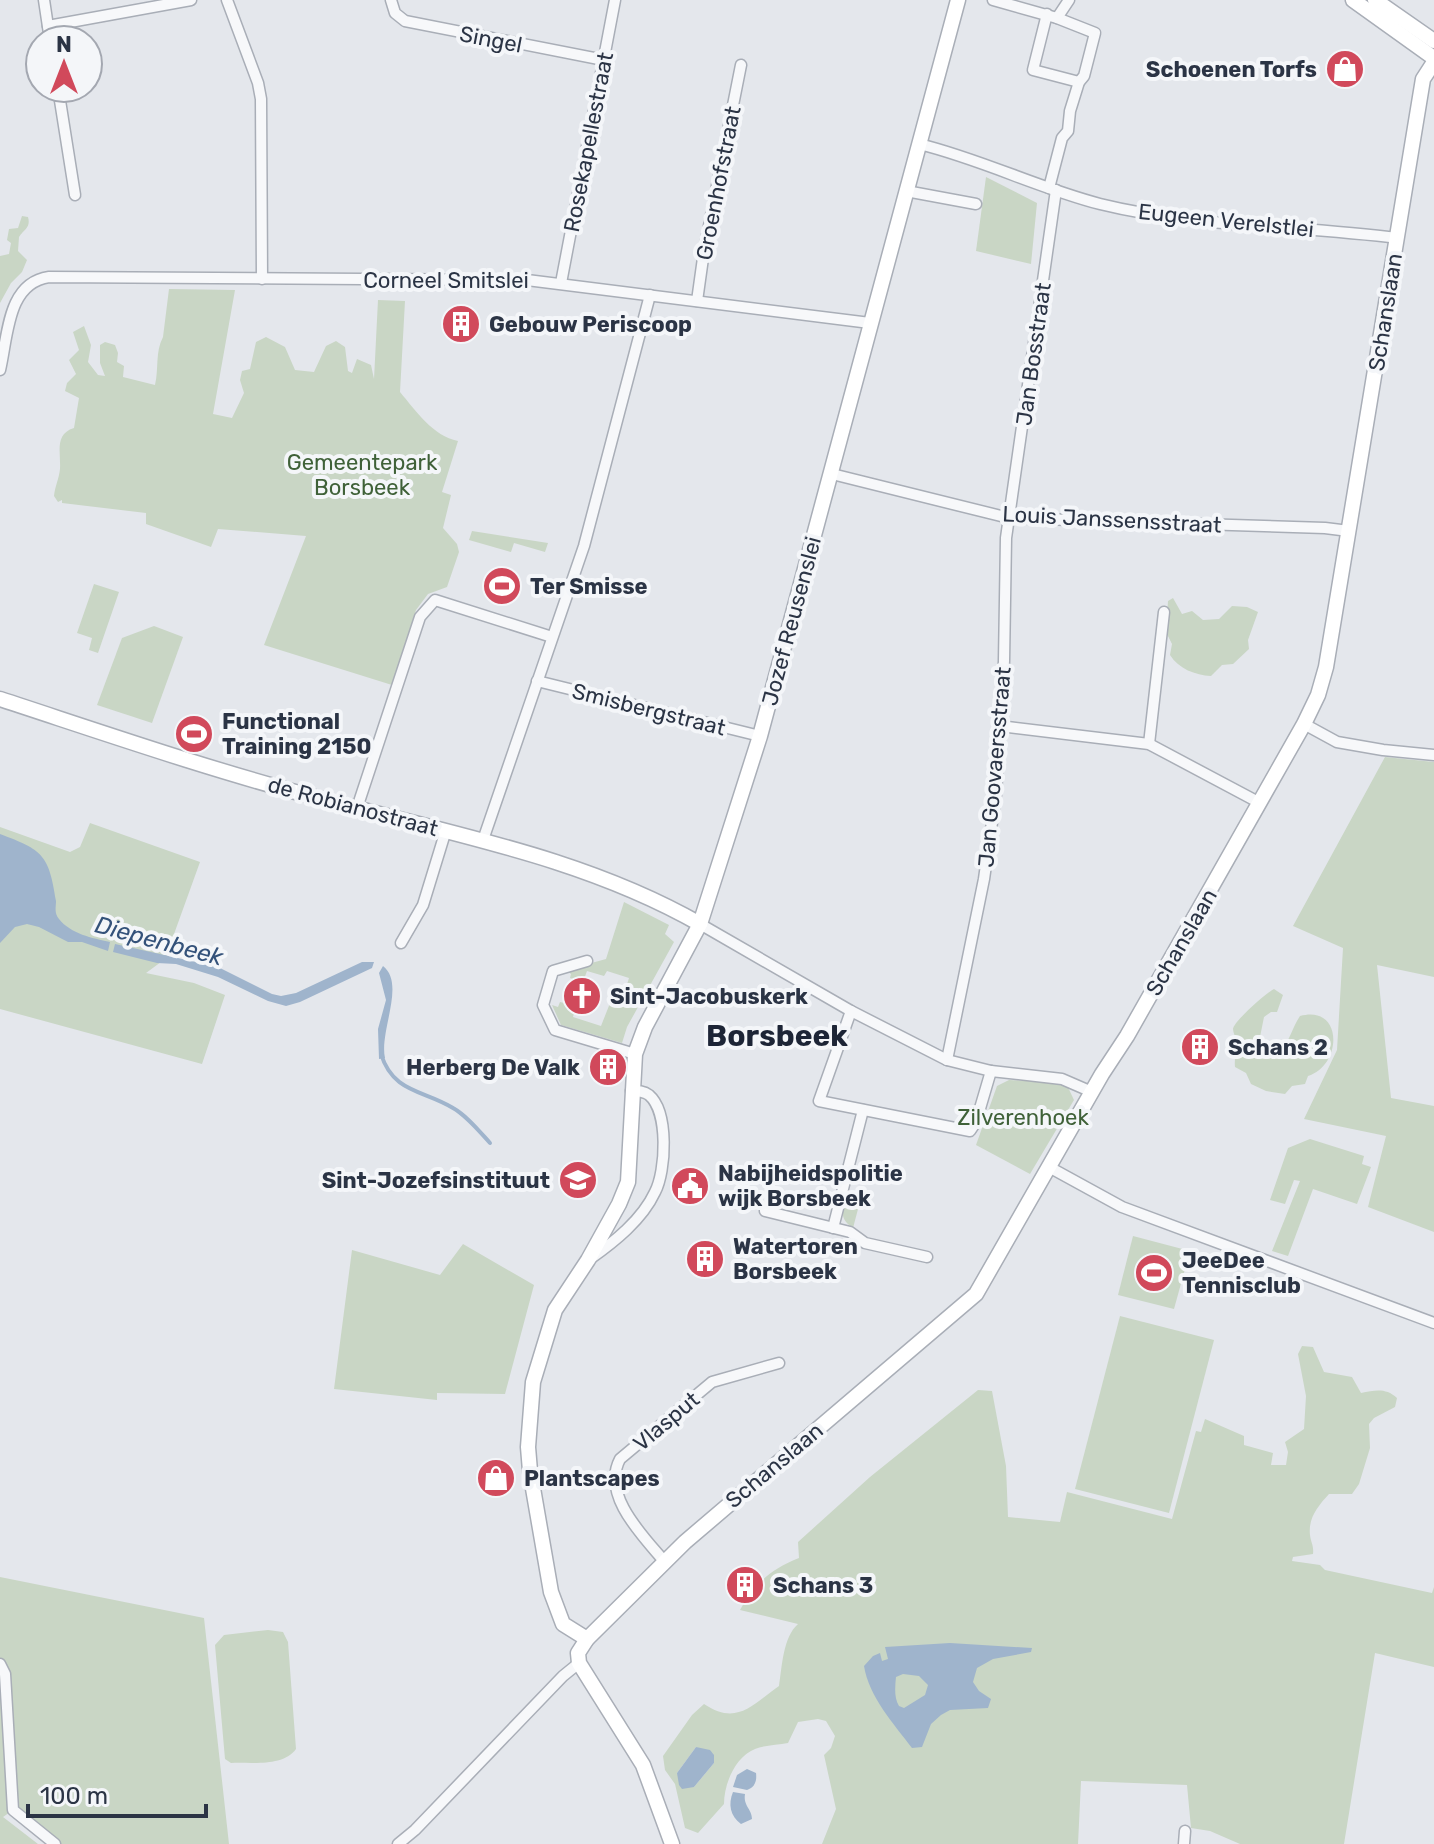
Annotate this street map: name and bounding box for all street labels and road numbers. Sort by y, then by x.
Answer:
street label: Singel [457,20,524,59]
street label: Rosekapellestraat [558,49,619,234]
street label: Groenhofstraat [690,103,747,263]
street label: Eugeen Verelstlei [1137,198,1315,243]
street label: Schanslaan [1363,251,1408,373]
street label: Corneel Smitslei [363,267,529,294]
street label: Jan Bosstraat [1010,280,1057,427]
street label: Louis Janssensstraat [1002,500,1223,539]
street label: Jozef Reusenslei [756,534,827,709]
street label: Jan Goovaersstraat [972,665,1017,868]
street label: Smisbergstraat [569,677,729,742]
street label: de Robianostraat [265,771,441,842]
street label: Schanslaan [1140,884,1223,1000]
street label: Vlasput [628,1386,705,1457]
street label: Schanslaan [720,1417,829,1514]

